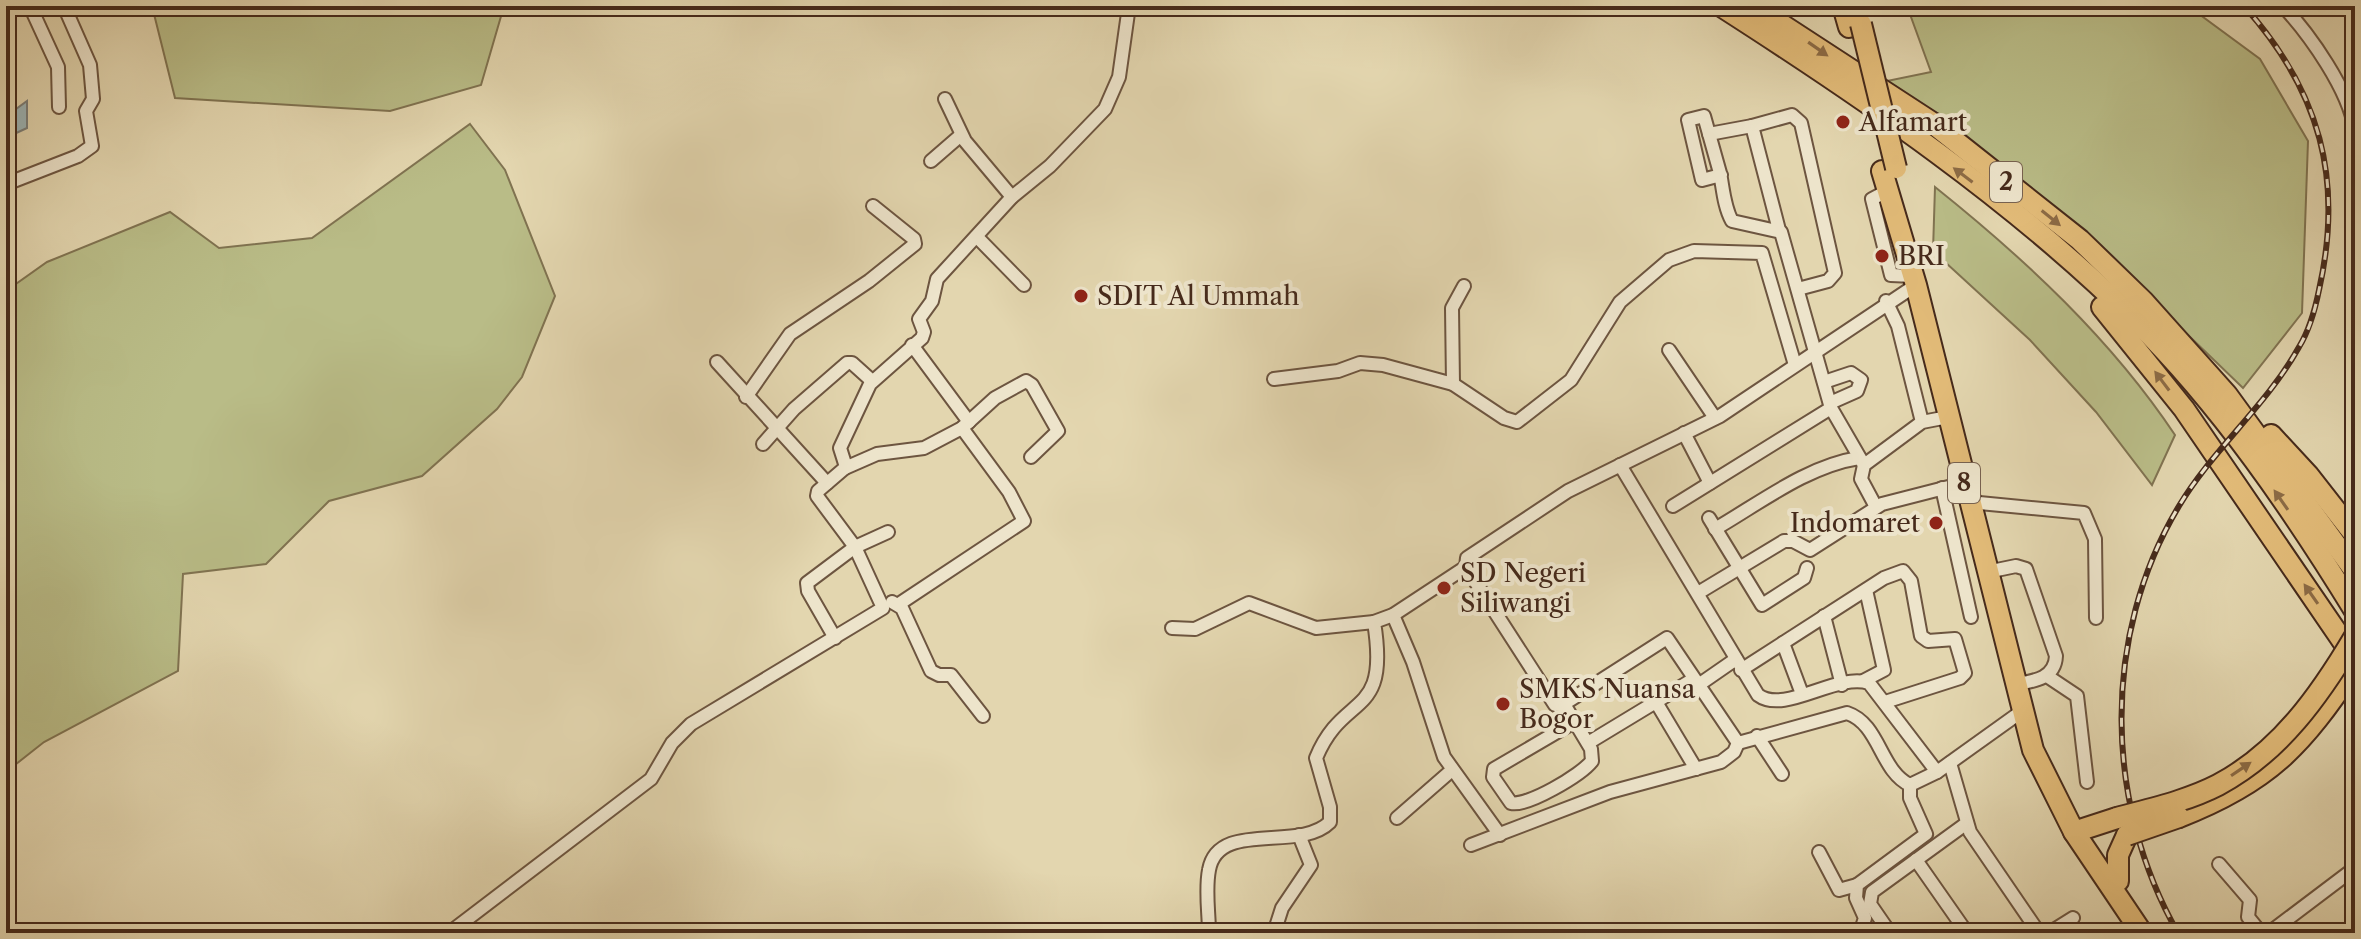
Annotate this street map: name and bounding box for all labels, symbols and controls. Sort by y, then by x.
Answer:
one-way arrow [1808,41,1829,56]
place label: Alfamart [1858,106,1968,138]
marker: Alfamart [1834,113,1852,131]
road number: 2 [1990,162,2022,202]
one-way arrow [1953,167,1974,183]
one-way arrow [2041,209,2061,226]
place label: BRI [1898,240,1945,272]
marker: BRI [1873,247,1891,265]
place label: SDIT Al Ummah [1097,280,1300,312]
marker: SDIT Al Ummah [1072,287,1090,305]
one-way arrow [2155,371,2171,391]
road number: 8 [1948,463,1980,503]
one-way arrow [2274,489,2289,510]
place label: Indomaret [1790,507,1921,539]
marker: Indomaret [1927,514,1945,532]
place label: SD Negeri Siliwangi [1460,557,1586,619]
marker: SD Negeri Siliwangi [1435,579,1453,597]
one-way arrow [2304,584,2319,605]
place label: SMKS Nuansa Bogor [1519,673,1696,735]
marker: SMKS Nuansa Bogor [1494,695,1512,713]
one-way arrow [2230,762,2252,777]

